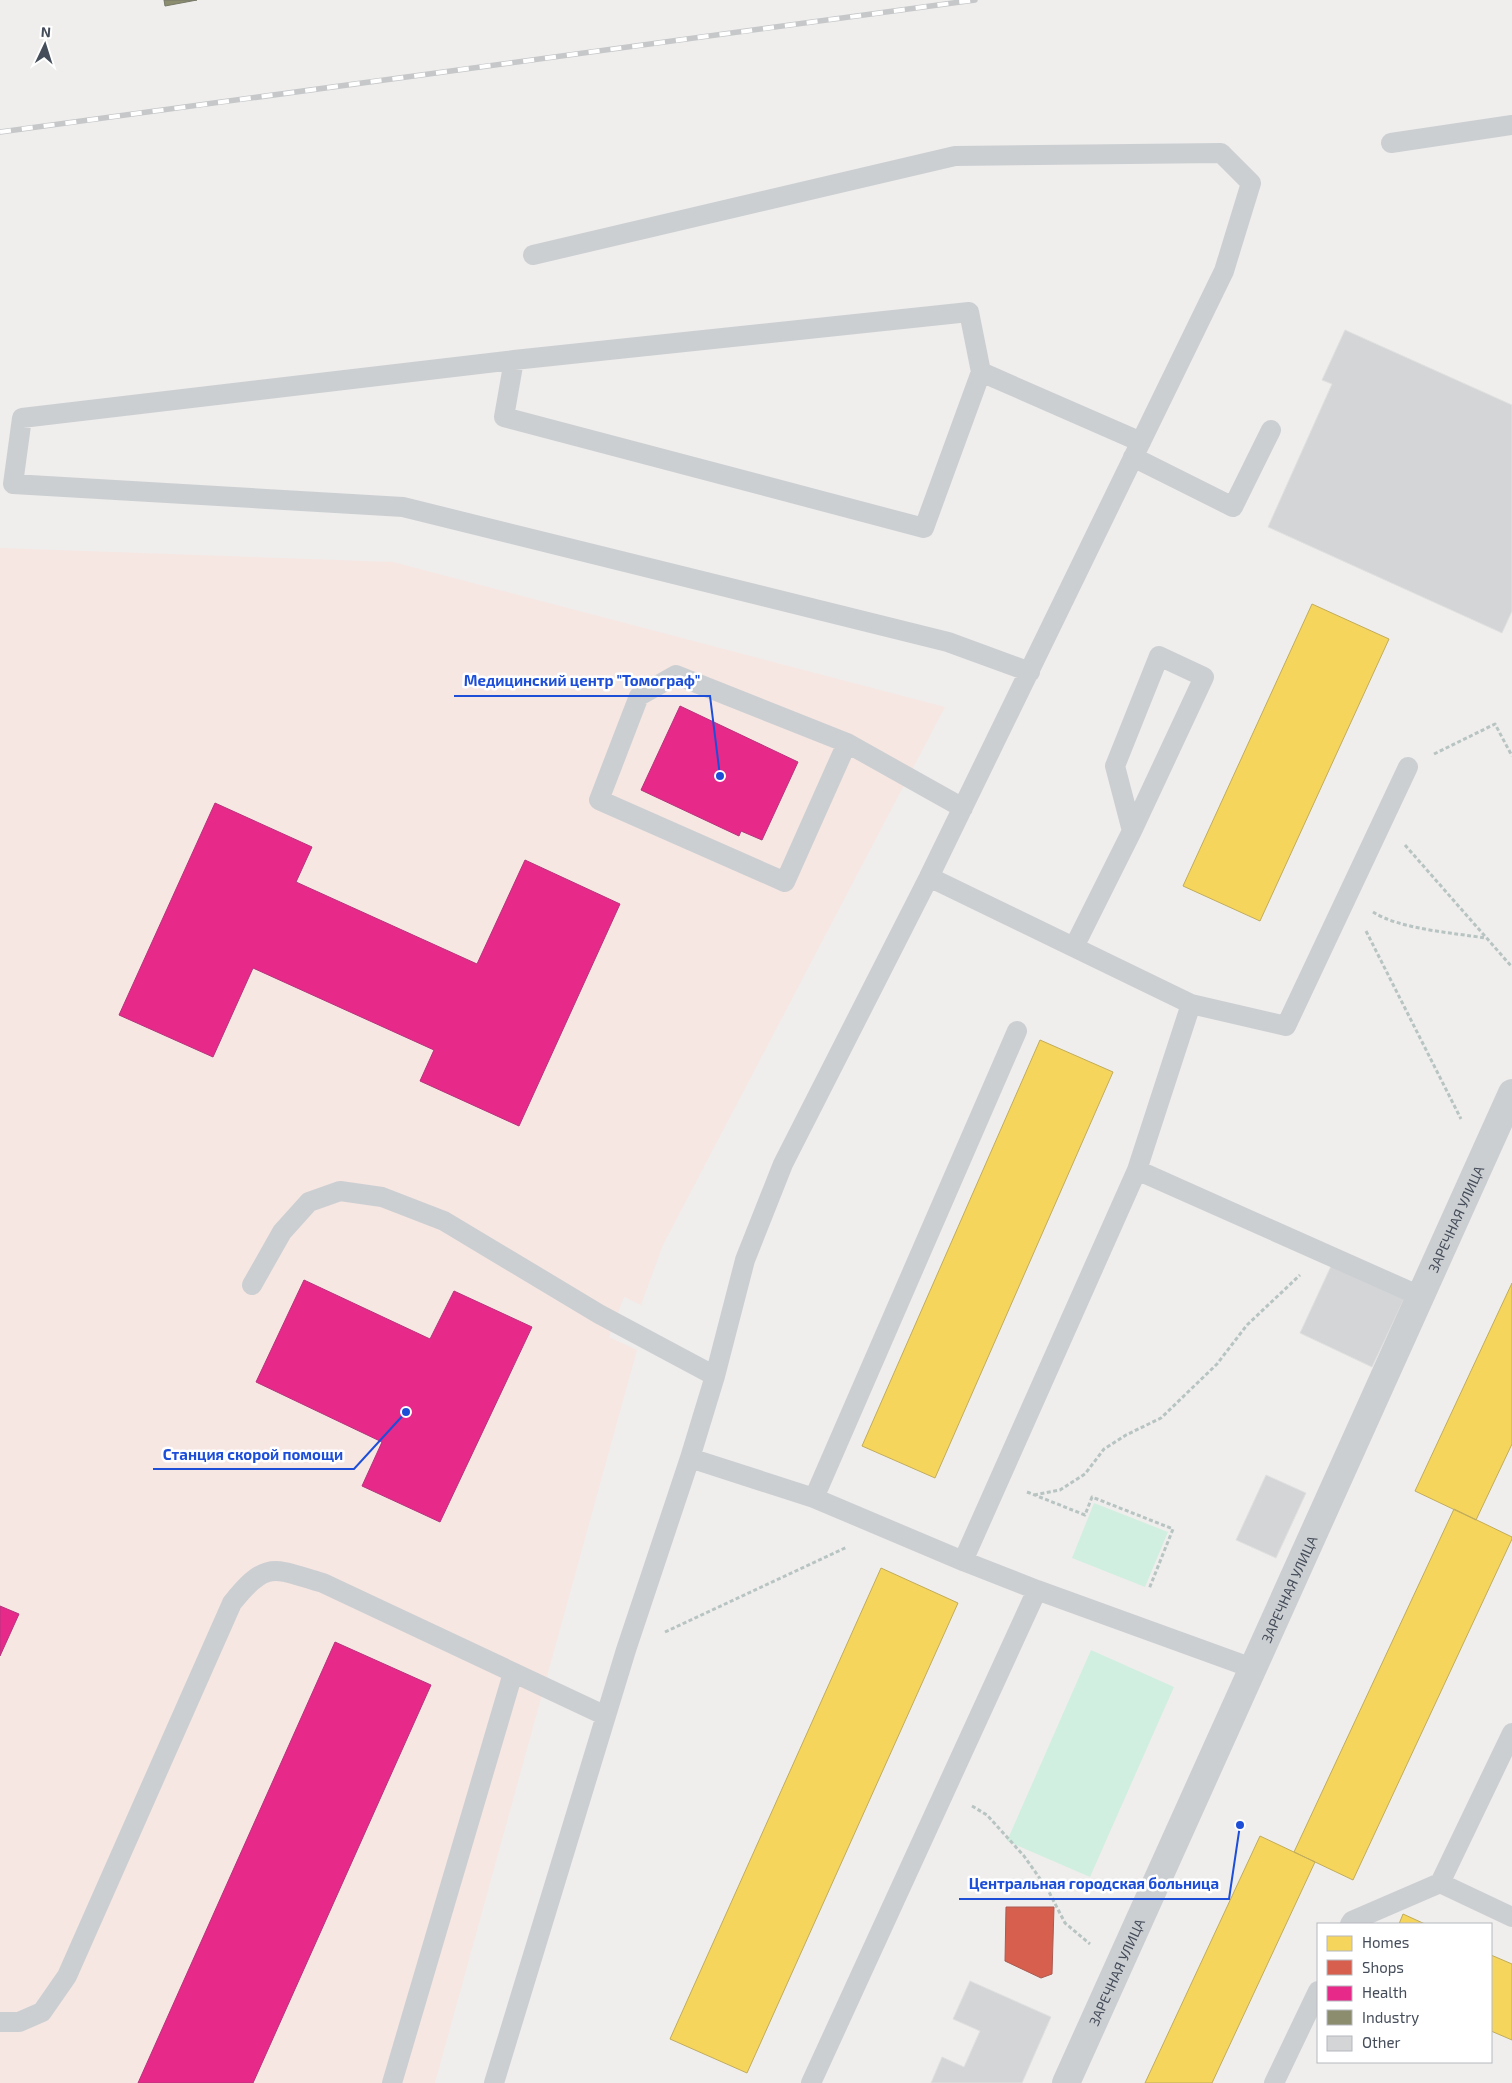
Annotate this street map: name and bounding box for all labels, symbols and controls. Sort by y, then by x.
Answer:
north arrow [20,20,70,70]
text: N [40,23,52,40]
callout: Медицинский центр "Томограф" [454,666,710,696]
text: Медицинский центр "Томограф" [464,671,700,689]
street label: ЗАРЕЧНАЯ УЛИЦА [1424,1162,1487,1275]
callout: Станция скорой помощи [153,1439,354,1469]
text: Станция скорой помощи [163,1445,343,1463]
street label: ЗАРЕЧНАЯ УЛИЦА [1257,1532,1320,1645]
callout: Центральная городская больница [959,1869,1229,1899]
text: Центральная городская больница [969,1874,1219,1892]
street label: ЗАРЕЧНАЯ УЛИЦА [1085,1915,1148,2028]
legend [1317,1923,1492,2063]
text: Homes [1362,1933,1409,1951]
text: Shops [1362,1958,1404,1976]
text: Health [1362,1983,1407,2001]
text: Industry [1362,2008,1419,2026]
text: Other [1362,2033,1401,2051]

